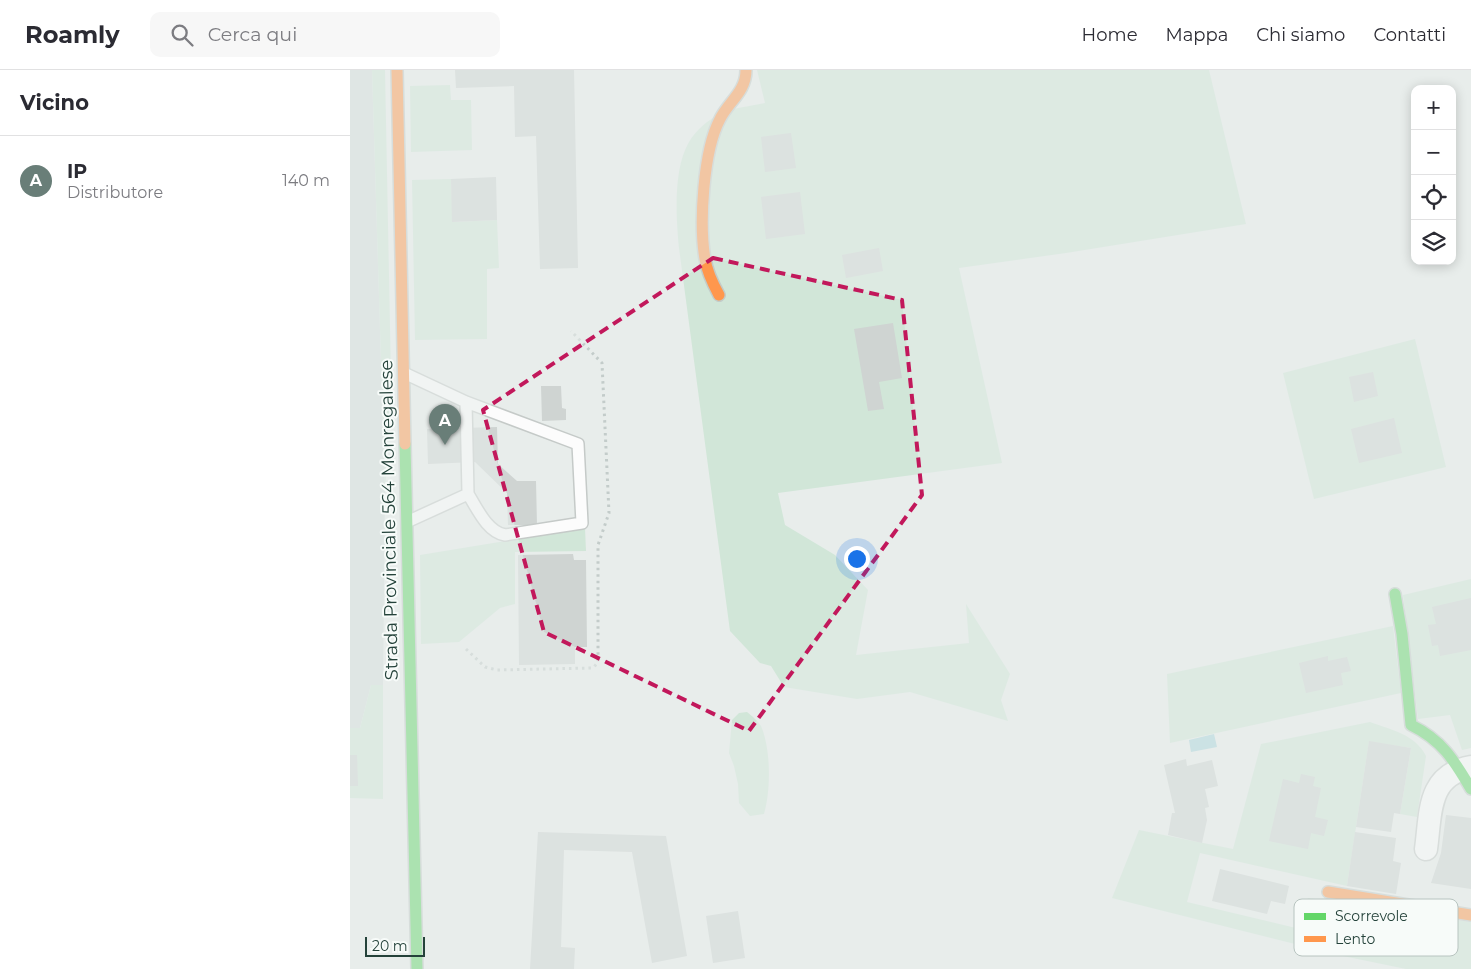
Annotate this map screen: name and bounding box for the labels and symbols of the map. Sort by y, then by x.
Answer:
street label: Strada Provinciale 564 Monregalese [375,359,403,681]
pin: A [429,404,461,445]
your location [844,546,870,572]
legend [1294,899,1458,956]
text: Scorrevole [1335,907,1408,925]
text: Lento [1335,930,1375,948]
scale bar [365,934,425,957]

